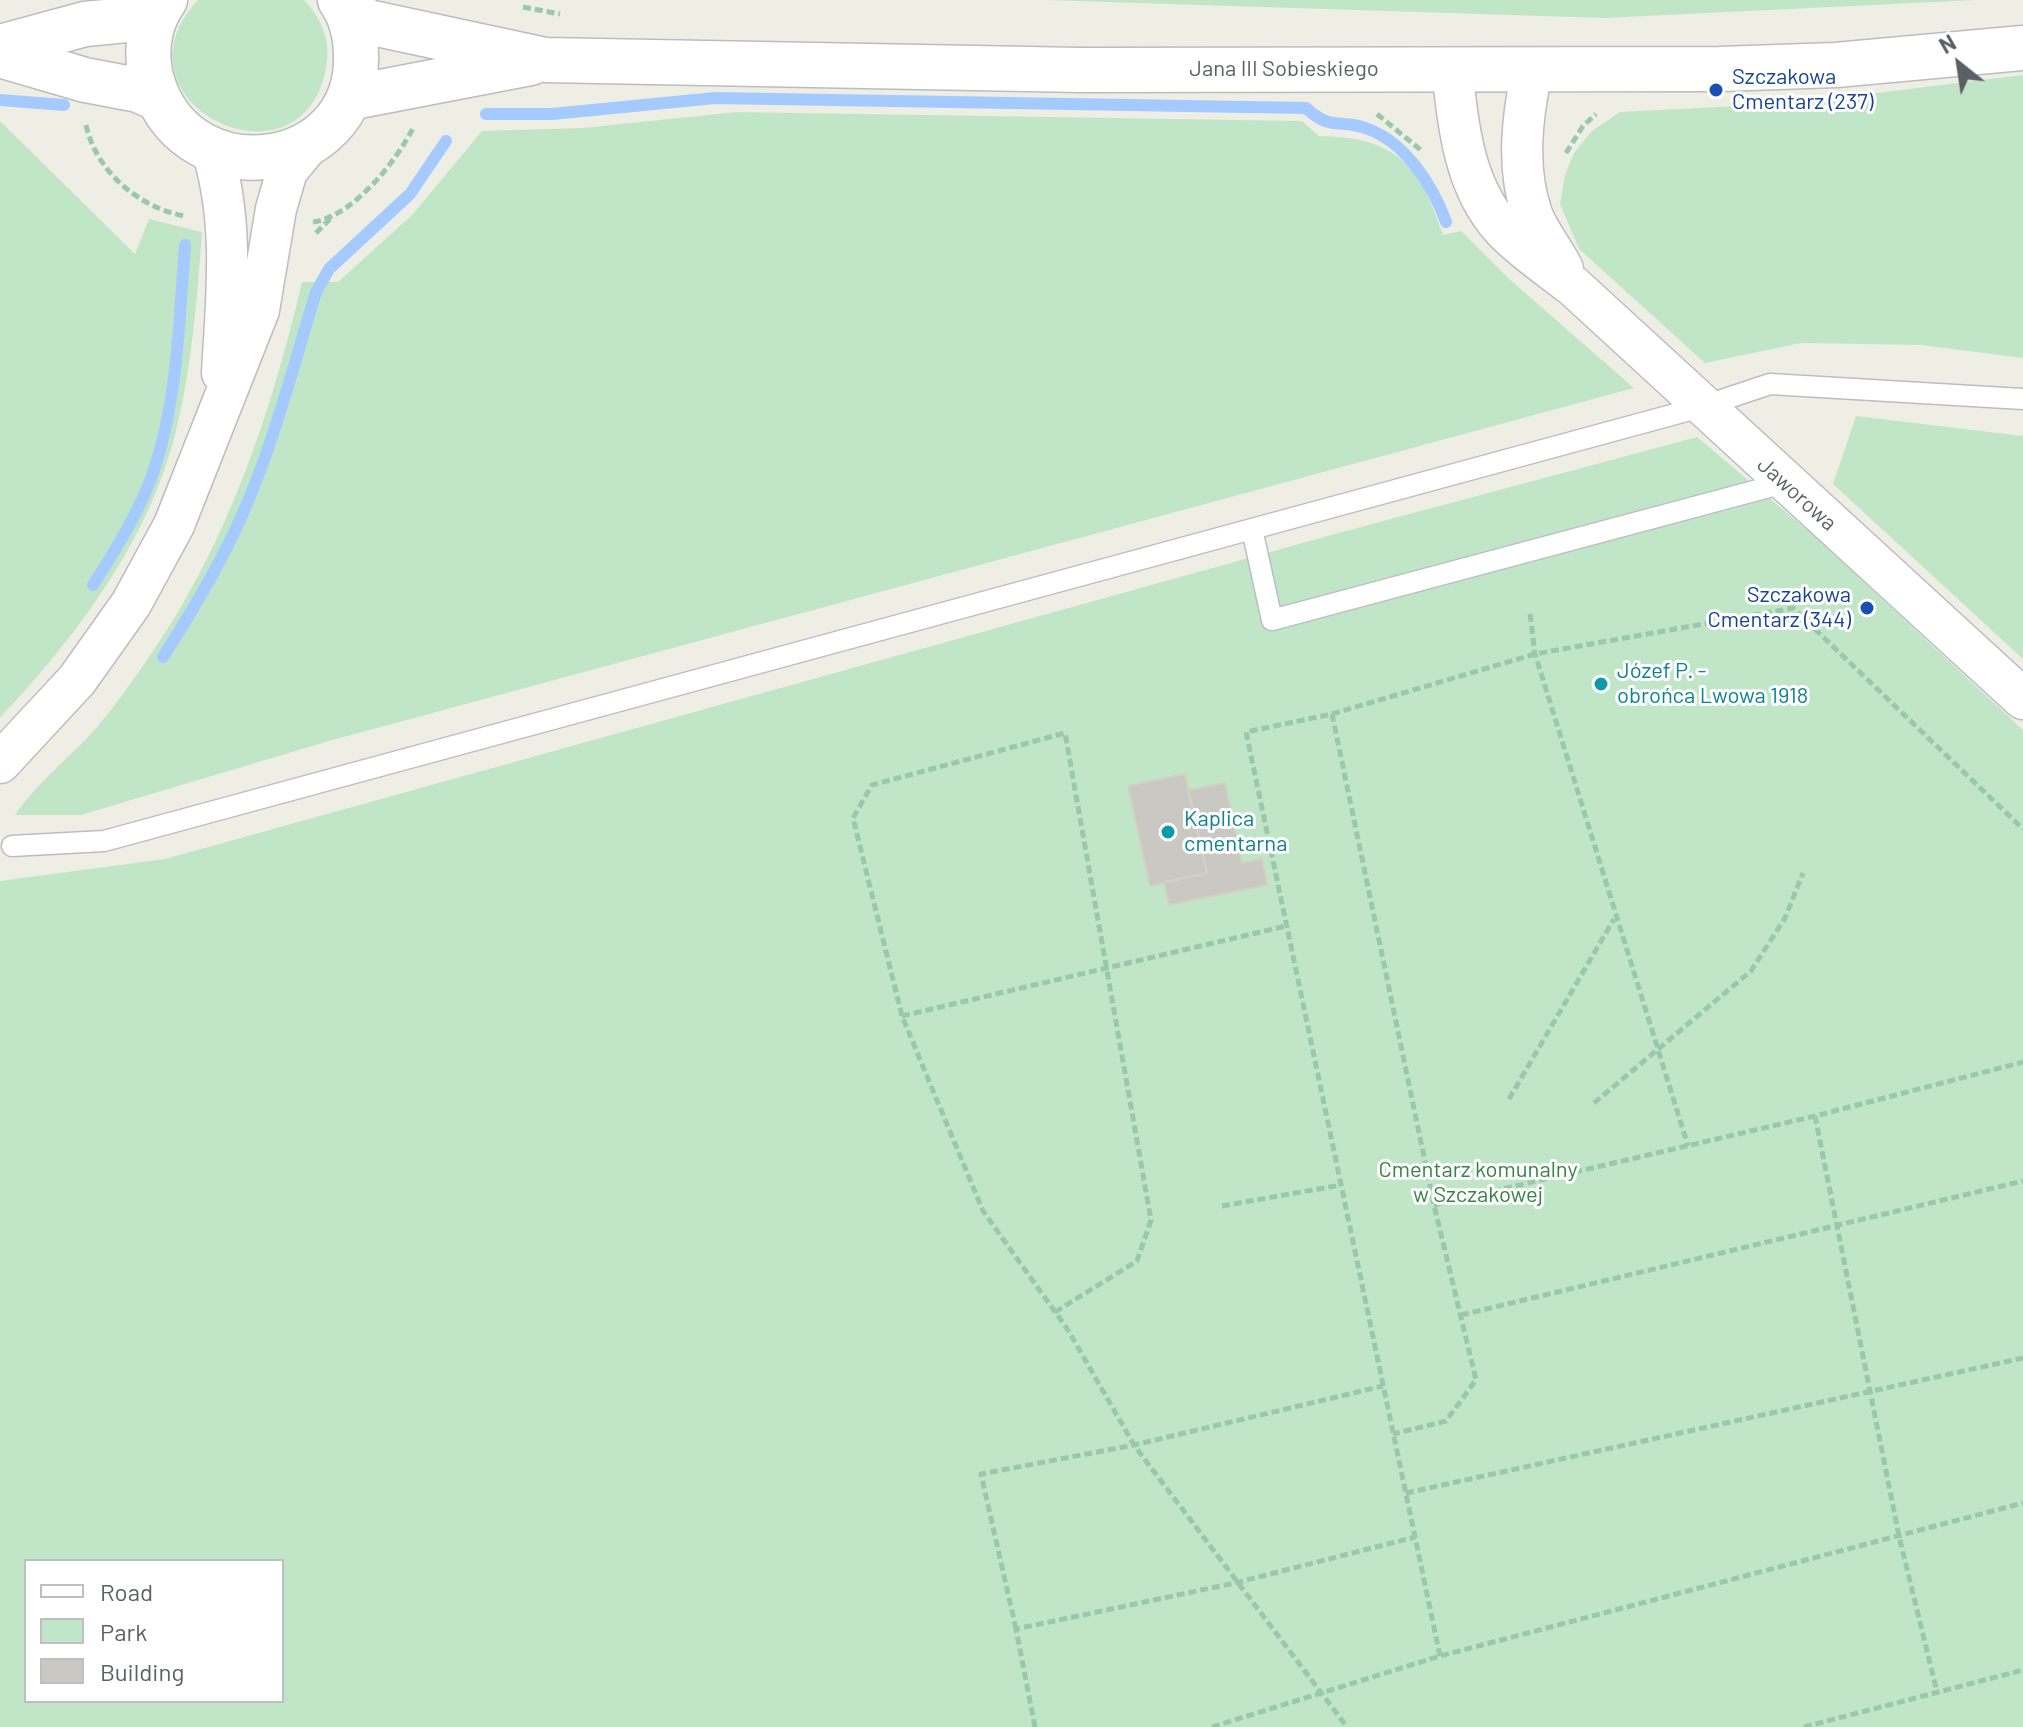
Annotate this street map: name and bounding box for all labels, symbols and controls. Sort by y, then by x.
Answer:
north arrow [1919,24,1999,104]
text: N [1934,28,1960,58]
street label: Jana III Sobieskiego [1189,56,1379,82]
place label: Szczakowa Cmentarz (237) [1732,64,1873,116]
marker: Szczakowa Cmentarz (237) [1707,81,1725,99]
street label: Jaworowa [1752,452,1842,536]
place label: Szczakowa Cmentarz (344) [1707,582,1851,634]
marker: Szczakowa Cmentarz (344) [1858,599,1876,617]
place label: Józef P. - obrońca Lwowa 1918 [1617,658,1808,710]
marker: Józef P. - obrońca Lwowa 1918 [1592,675,1610,693]
place label: Kaplica cmentarna [1184,806,1287,858]
marker: Kaplica cmentarna [1159,823,1177,841]
park label: Cmentarz komunalny w Szczakowej [1378,1157,1578,1208]
legend [24,1559,284,1703]
text: Road [100,1577,153,1606]
text: Park [100,1617,147,1646]
text: Building [100,1657,184,1686]

